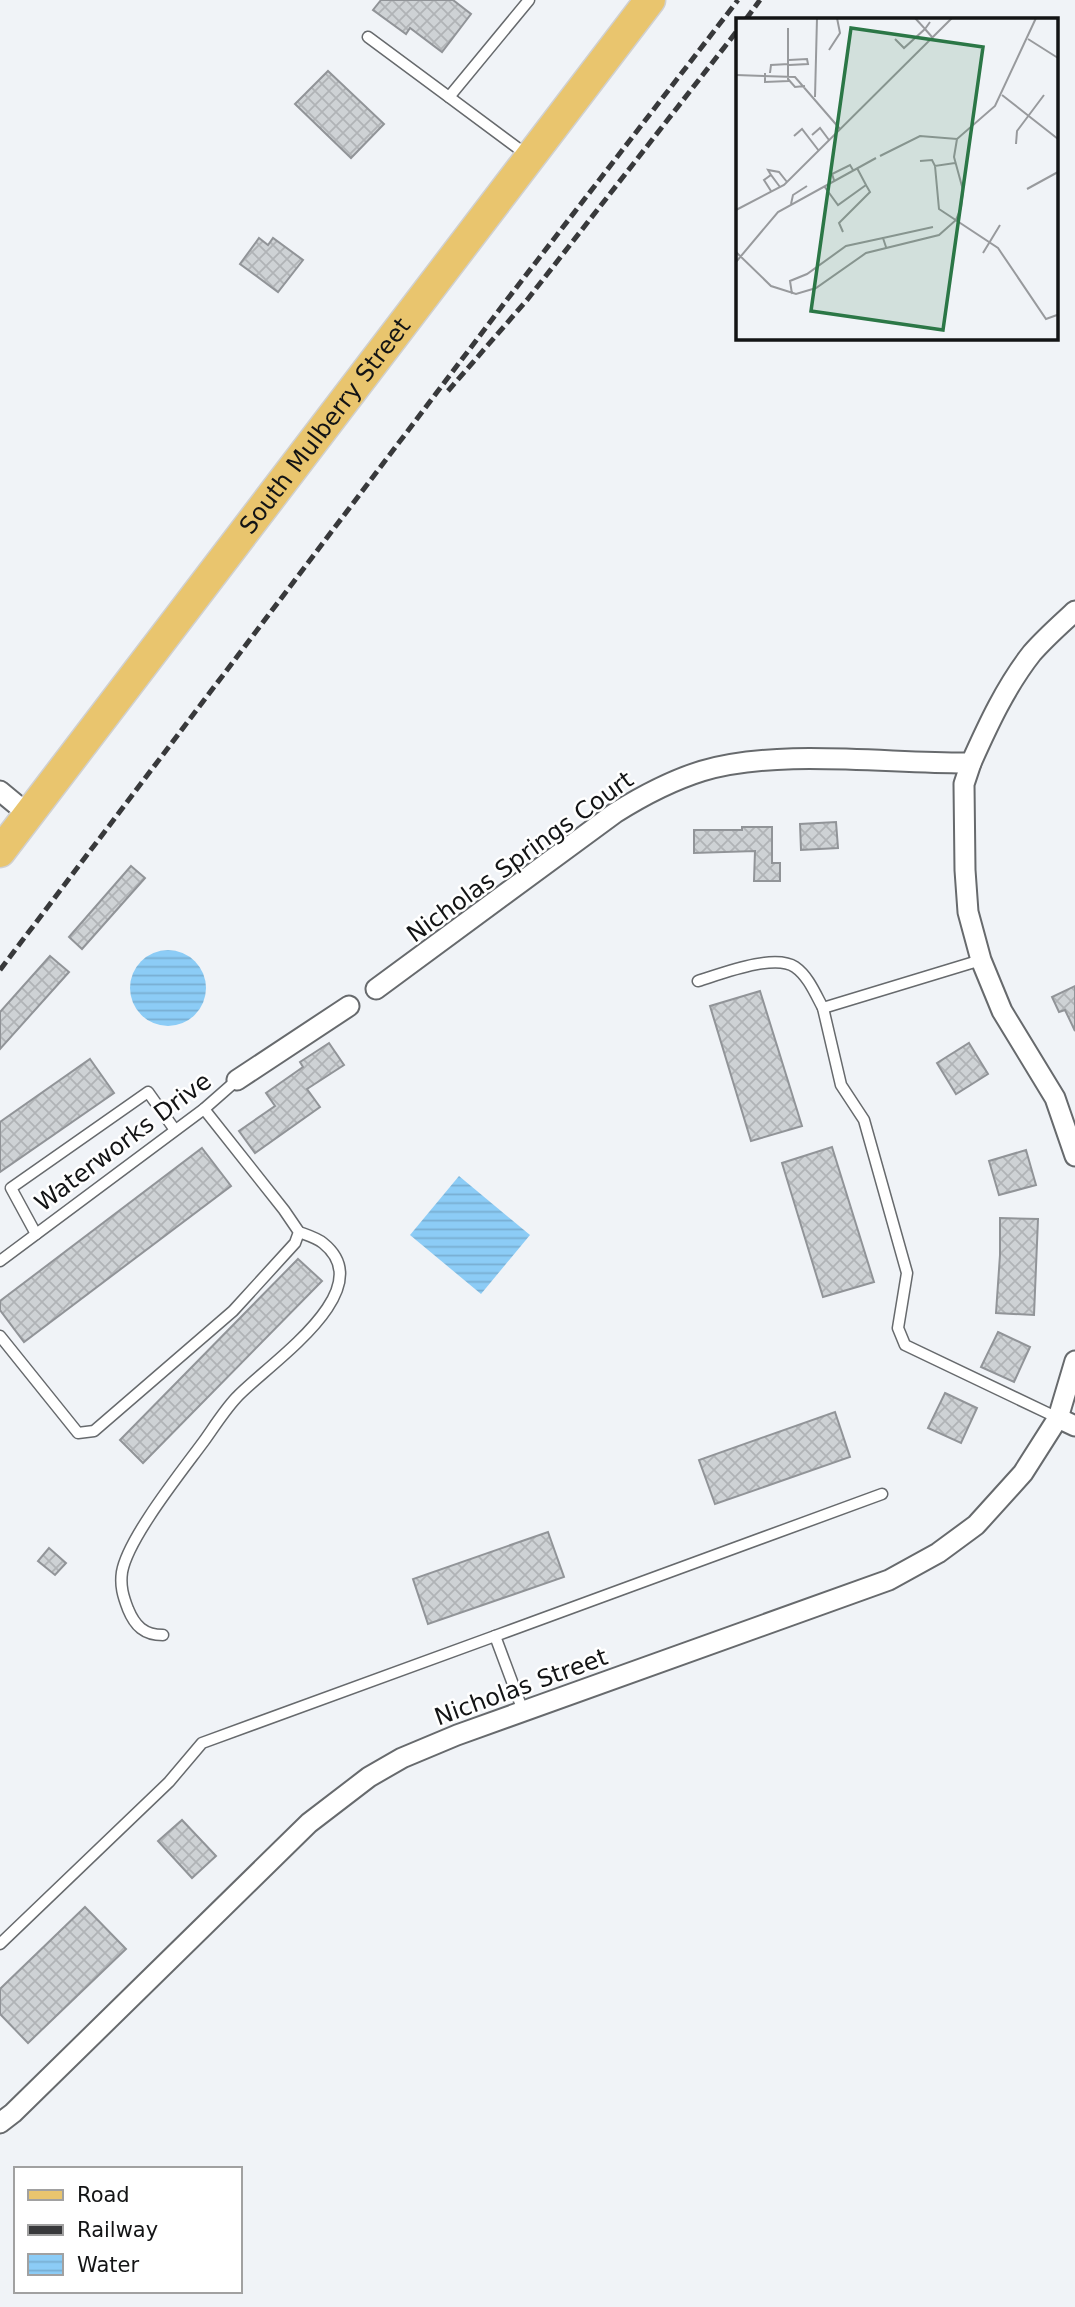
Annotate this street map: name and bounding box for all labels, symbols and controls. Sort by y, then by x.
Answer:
inset map [736,18,1058,340]
street label: South Mulberry Street [234,312,416,539]
street label: Nicholas Springs Court [401,766,639,948]
street label: Waterworks Drive [29,1067,217,1217]
street label: Nicholas Street [431,1643,611,1731]
legend [14,2167,242,2293]
text: Road [77,2183,130,2207]
text: Railway [77,2218,158,2242]
text: Water [77,2253,139,2277]

